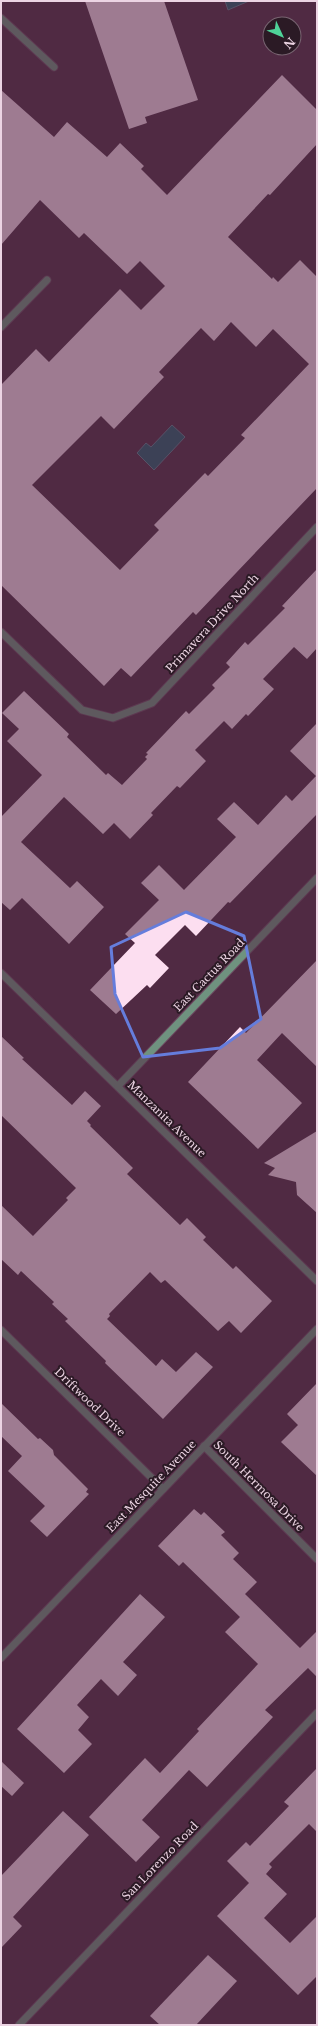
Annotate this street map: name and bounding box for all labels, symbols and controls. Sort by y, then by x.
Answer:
north arrow [262,16,302,56]
text: N [280,34,298,52]
street label: Primavera Drive North [163,570,262,675]
street label: East Cactus Road [171,935,248,1014]
street label: Manzanita Avenue [125,1078,209,1160]
street label: Driftwood Drive [52,1365,128,1439]
street label: East Mesquite Avenue [103,1437,199,1535]
street label: South Hermosa Drive [211,1438,307,1534]
street label: San Lorenzo Road [119,1818,202,1903]

